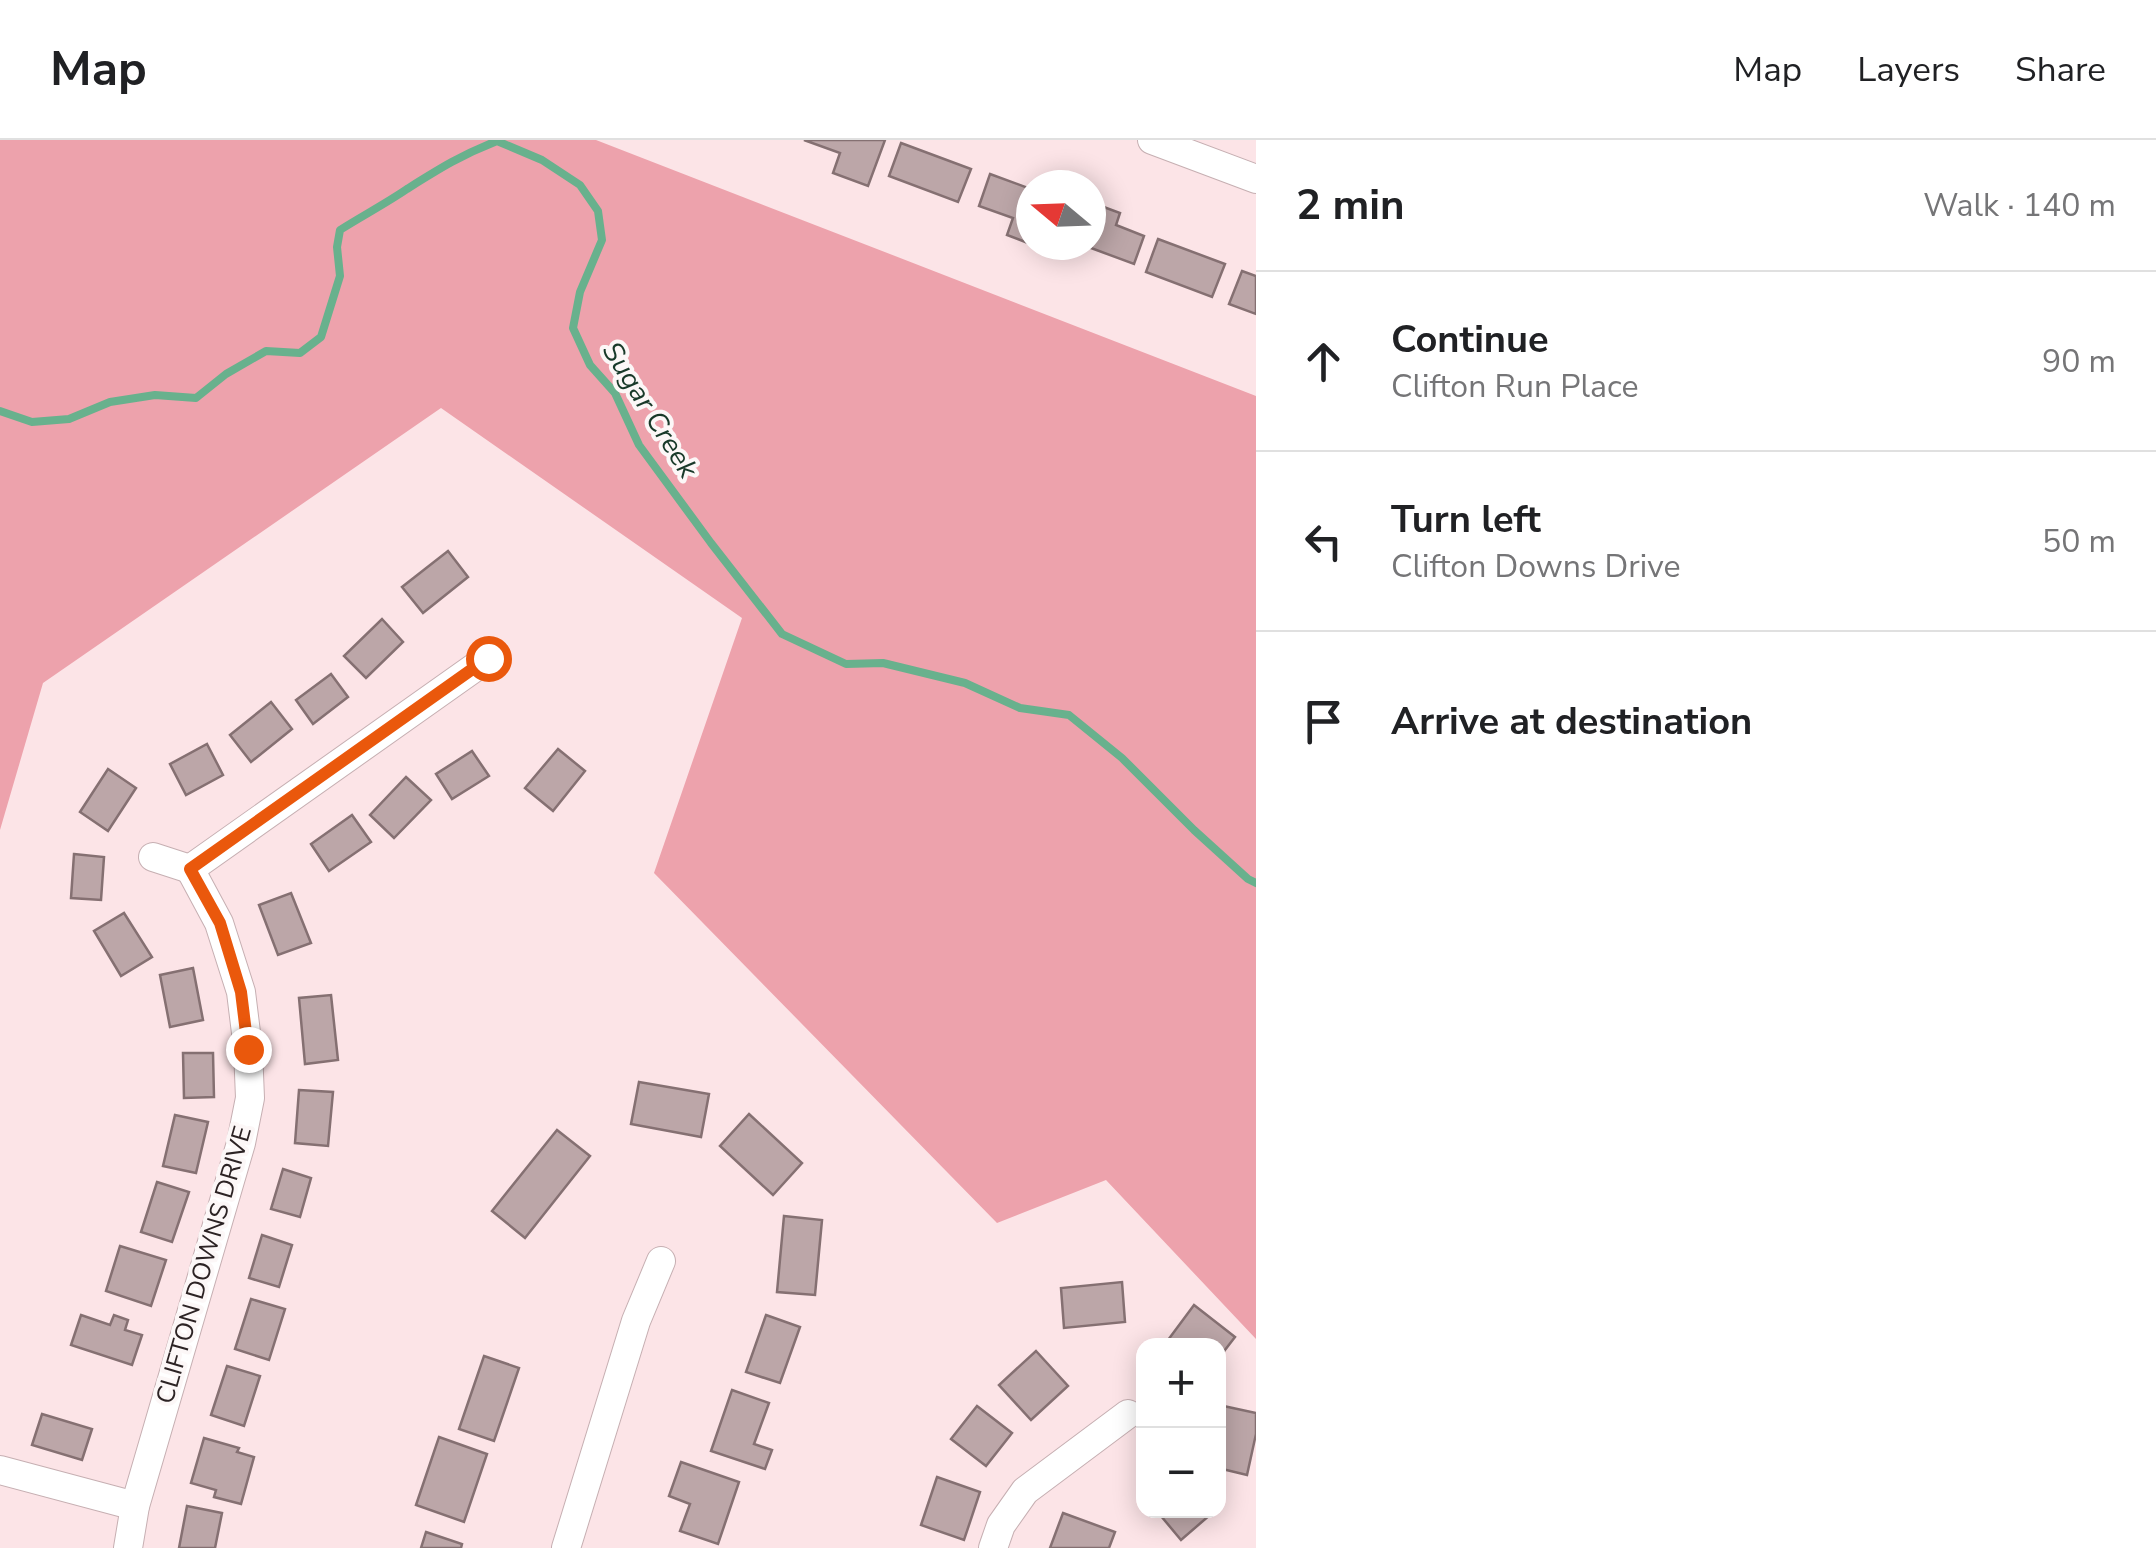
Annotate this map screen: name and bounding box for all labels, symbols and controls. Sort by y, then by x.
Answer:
text: Map [50,36,147,102]
text: Map [1733,46,1802,93]
text: Layers [1857,46,1960,93]
text: Share [2015,46,2106,93]
north arrow [1016,170,1106,260]
text: 2 min [1296,177,1405,234]
text: Walk · 140 m [1923,184,2116,227]
text: Continue [1391,314,1549,365]
icon: ahead [1296,334,1351,389]
water label: Sugar Creek [593,335,707,486]
text: 90 m [2042,340,2116,383]
text: Clifton Run Place [1391,365,1639,408]
text: Turn left [1391,494,1541,545]
icon: left [1296,514,1351,569]
text: 50 m [2042,520,2116,563]
text: Clifton Downs Drive [1391,545,1680,588]
route start [466,636,512,682]
icon: arrive [1296,694,1351,749]
text: Arrive at destination [1391,696,1752,747]
route end [226,1027,272,1073]
street label: CLIFTON DOWNS DRIVE [148,1122,260,1408]
map controls [1136,1338,1226,1518]
button: + [1136,1338,1226,1428]
button: − [1136,1428,1226,1518]

